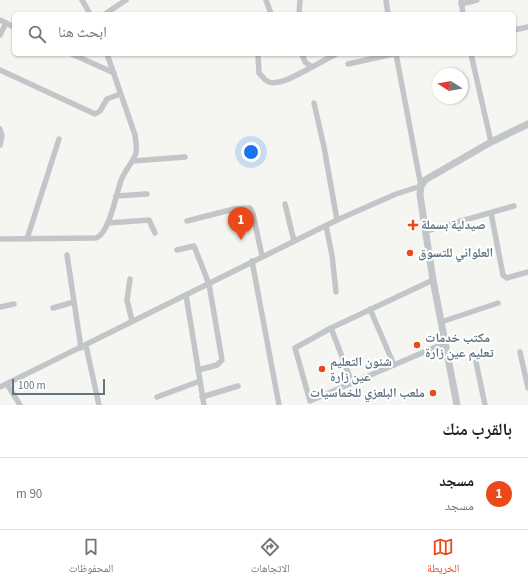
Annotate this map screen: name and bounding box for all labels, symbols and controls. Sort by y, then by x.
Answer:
search box [12,12,516,56]
text: ابحث هنا [58,22,107,43]
icon: search [26,23,48,45]
north arrow [432,68,468,104]
your location [241,142,261,162]
pin: 1 [228,207,254,240]
place label: صيدلية بسملة [421,216,486,234]
marker: صيدلية بسملة [408,220,418,230]
place label: العلواني للتسوق [418,244,493,263]
marker: العلواني للتسوق [405,248,415,258]
place label: مكتب خدمات تعليم عين زارة [425,329,494,362]
marker: مكتب خدمات تعليم عين زارة [412,340,422,350]
place label: شئون التعليم عين زارة [330,353,392,386]
marker: شئون التعليم عين زارة [317,364,327,374]
scale bar [12,377,105,396]
text: 100 m [18,378,46,393]
place label: ملعب البلعزي للخماسيات [310,384,425,403]
marker: ملعب البلعزي للخماسيات [428,388,438,398]
text: بالقرب منك [442,418,512,442]
text: مسجد [439,471,474,492]
text: 90 m [16,485,42,503]
text: 1 [496,485,502,503]
text: مسجد [445,497,474,515]
tab: المحفوظات [69,536,113,579]
tab: الاتجاهات [251,536,290,579]
tab: الخريطة [427,536,459,579]

